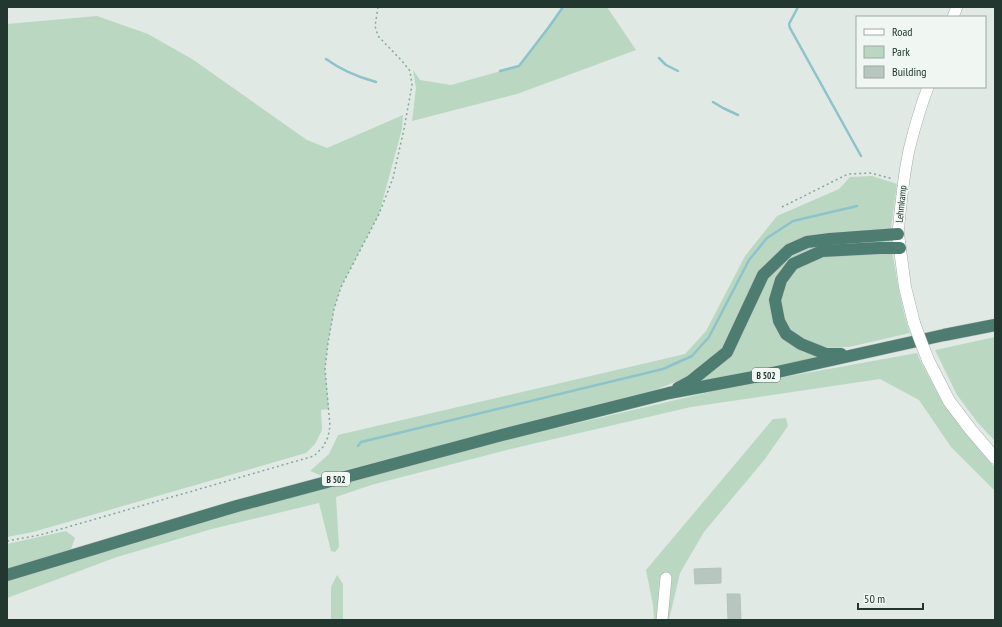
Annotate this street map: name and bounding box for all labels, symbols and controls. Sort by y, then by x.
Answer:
legend [856,16,986,88]
text: Road [892,24,912,39]
text: Park [892,44,910,59]
text: Building [892,64,927,79]
street label: Lehmkamp [893,185,909,223]
road number: B 502 [752,368,780,382]
road number: B 502 [322,472,350,486]
scale bar [858,585,923,611]
text: 50 m [864,591,885,606]

